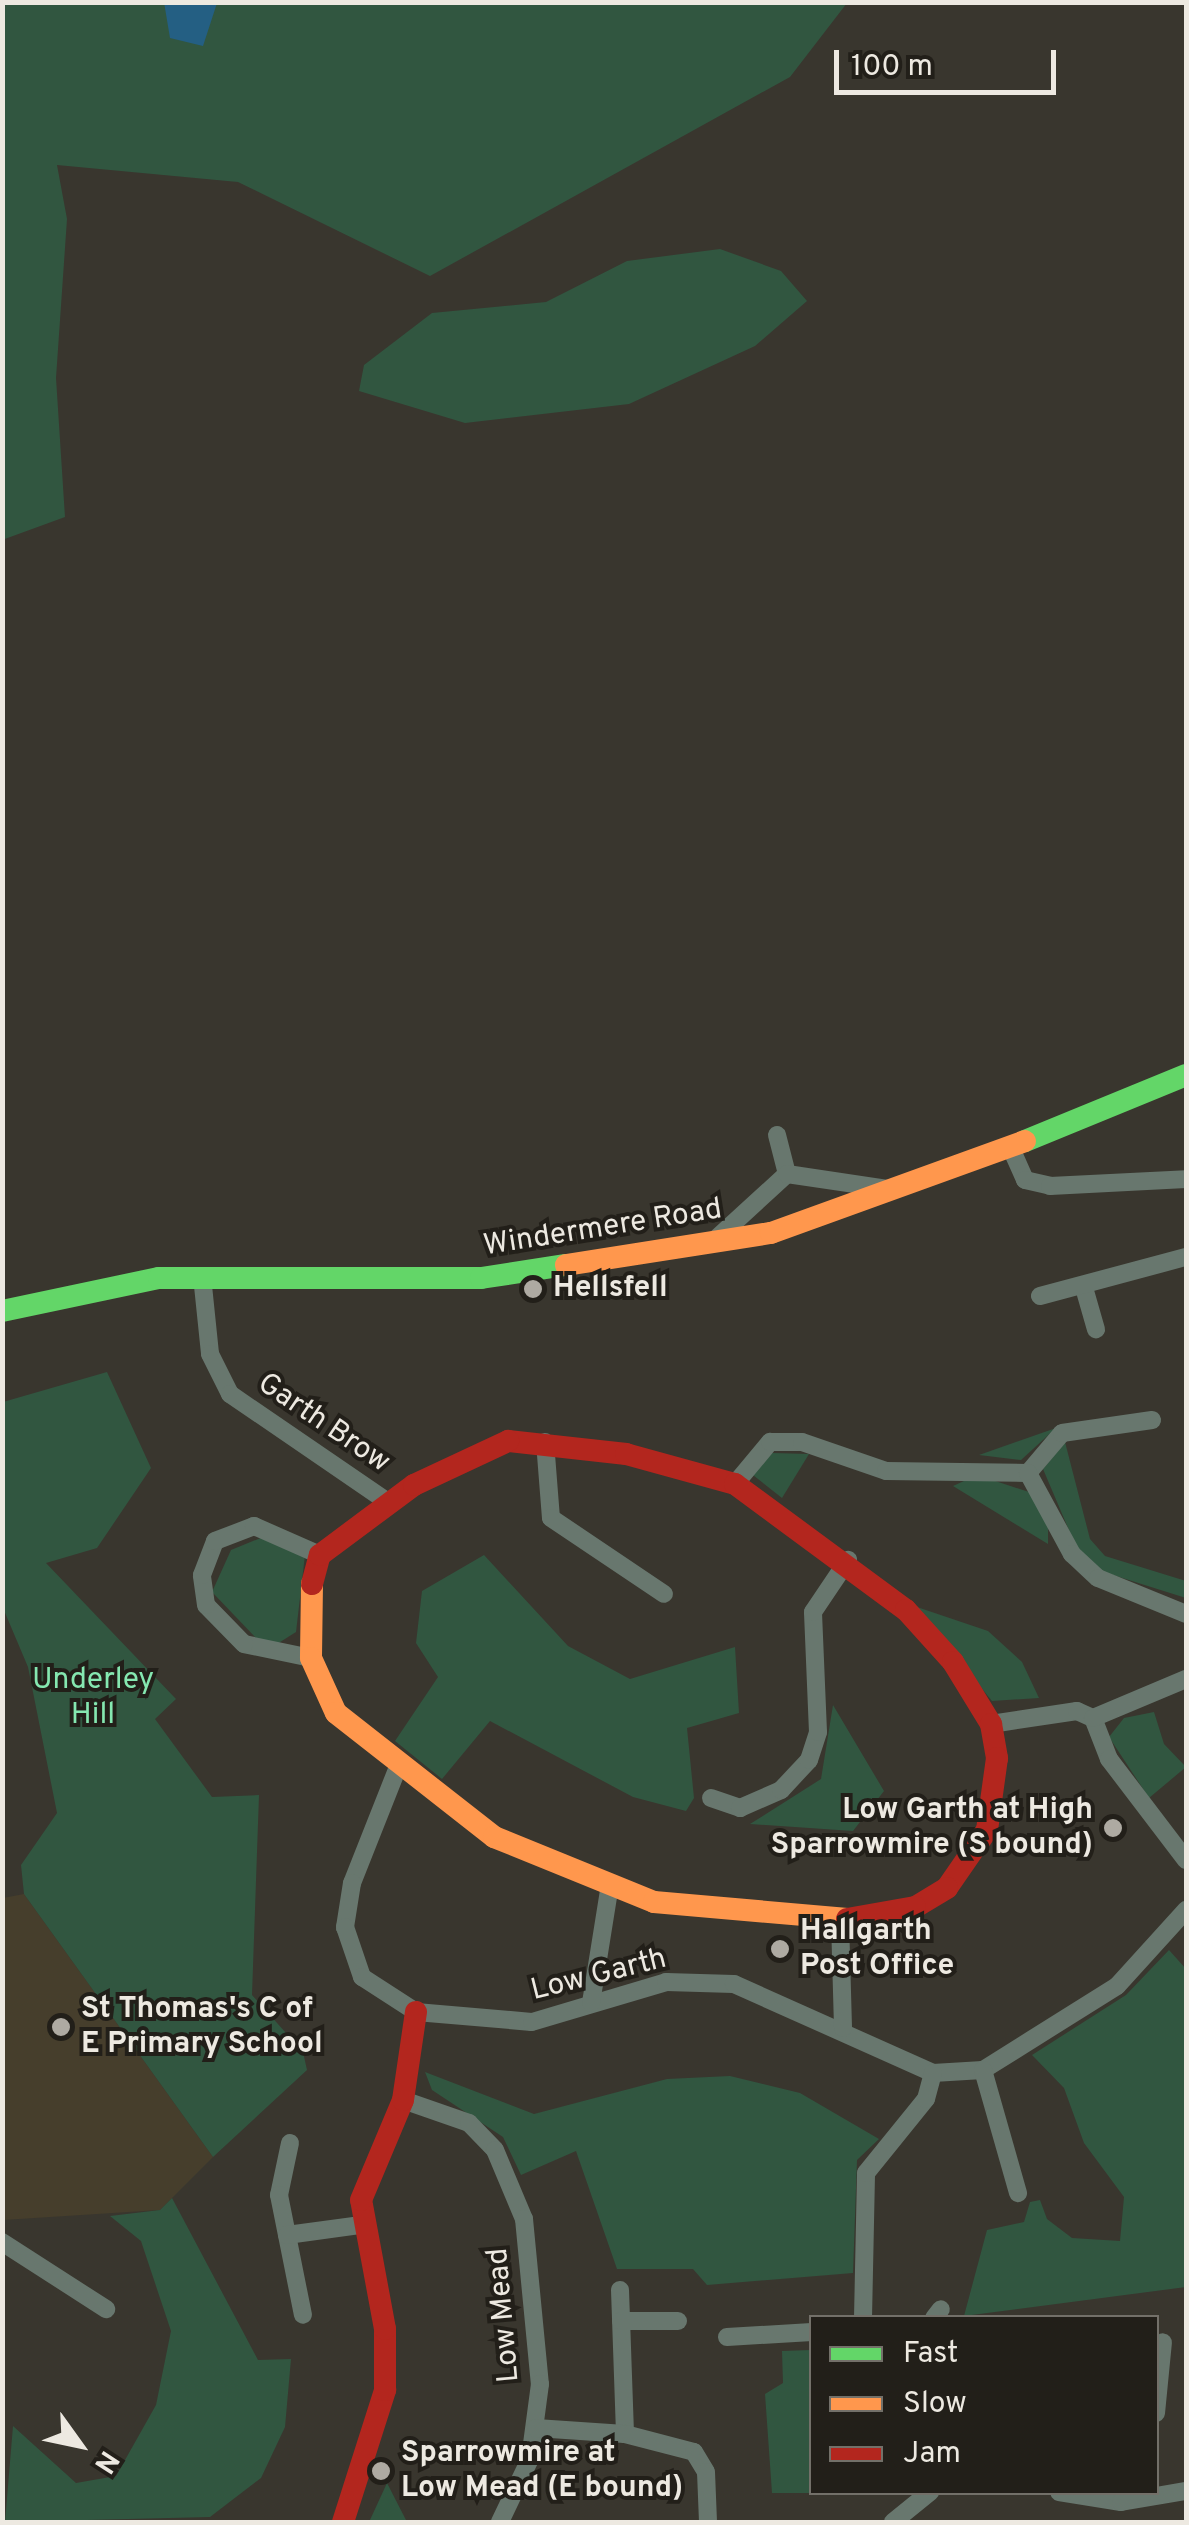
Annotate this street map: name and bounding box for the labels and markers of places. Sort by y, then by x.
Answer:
place label: Hellsfell [553,1271,668,1307]
marker: Hellsfell [522,1278,544,1300]
place label: Low Garth at High Sparrowmire (S bound) [771,1793,1093,1864]
marker: Low Garth at High Sparrowmire (S bound) [1102,1817,1124,1839]
place label: Hallgarth Post Office [800,1914,954,1984]
marker: Hallgarth Post Office [769,1938,791,1960]
place label: St Thomas's C of E Primary School [81,1992,323,2062]
marker: St Thomas's C of E Primary School [50,2016,72,2038]
place label: Sparrowmire at Low Mead (E bound) [401,2436,683,2506]
marker: Sparrowmire at Low Mead (E bound) [370,2460,392,2482]

